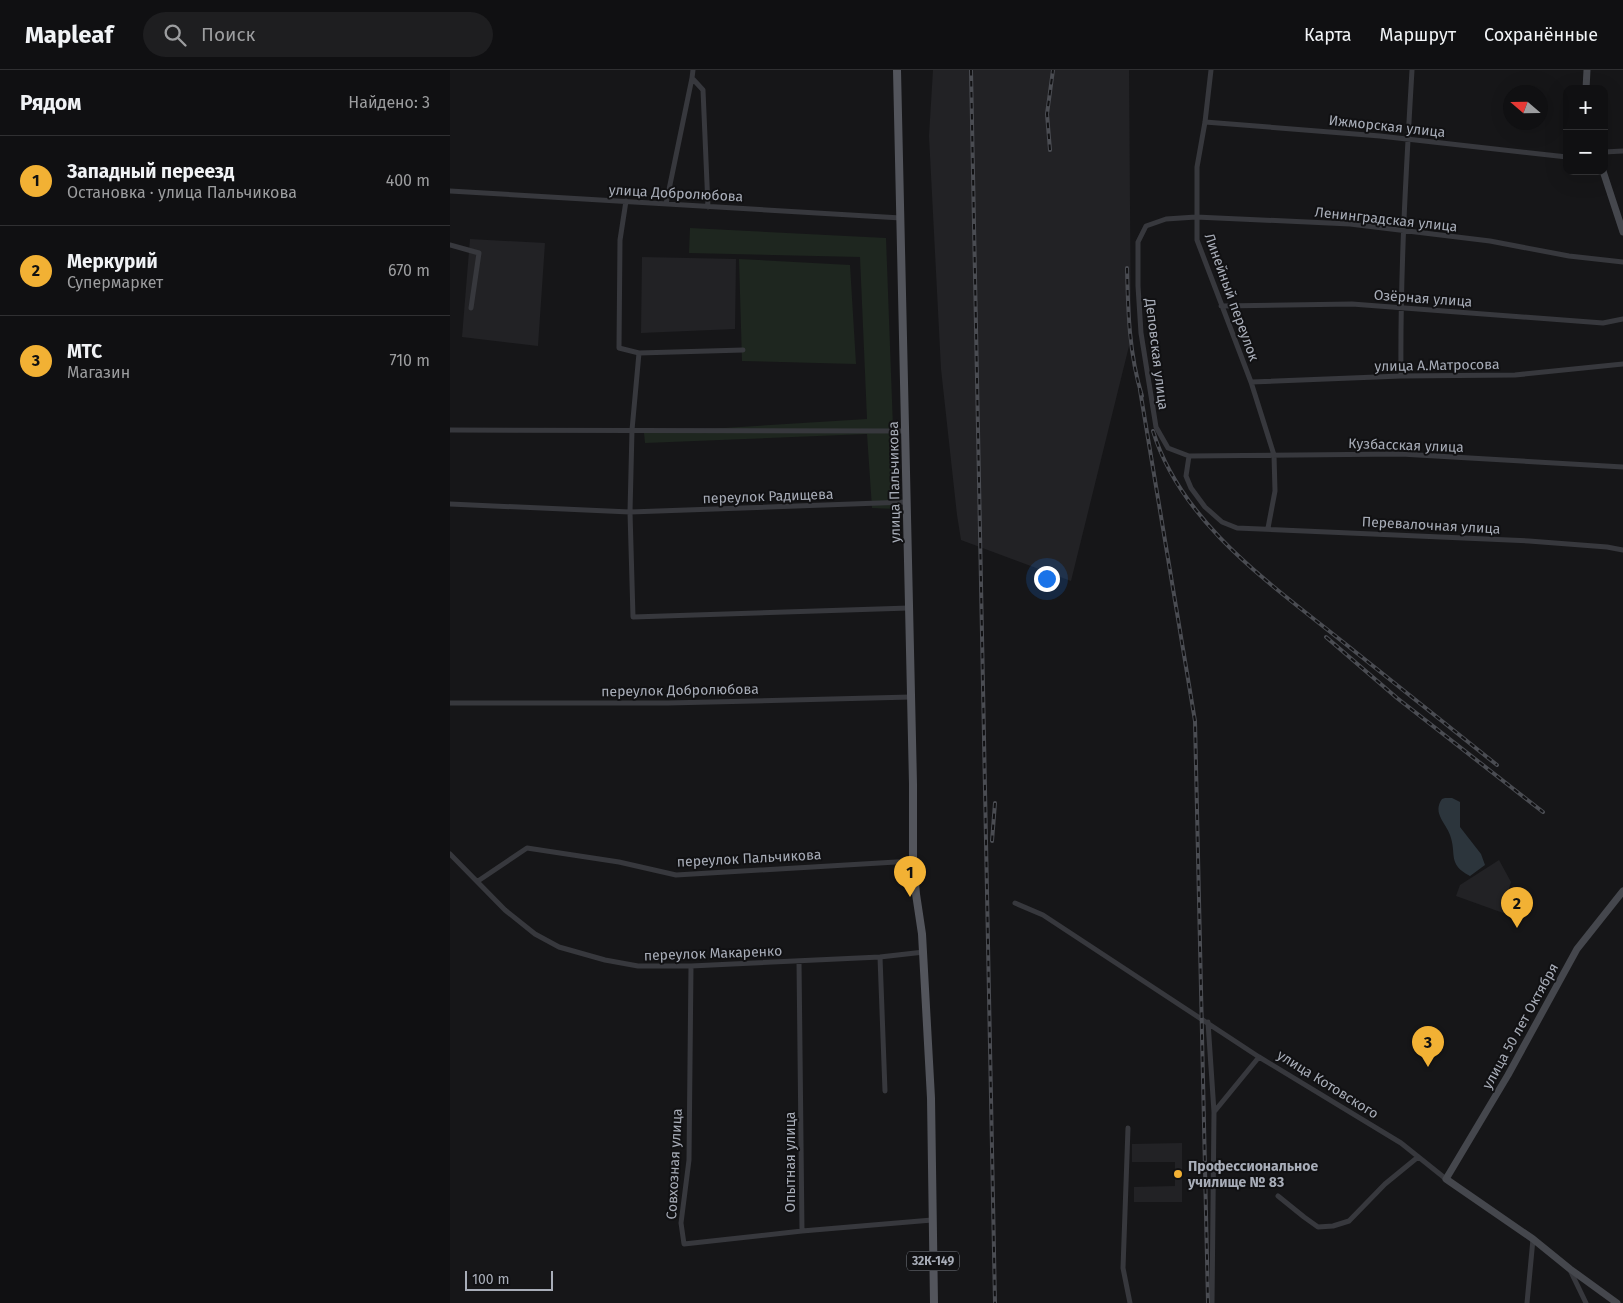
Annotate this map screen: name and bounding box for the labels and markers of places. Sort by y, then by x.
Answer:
pin: 1 [894,856,926,897]
pin: 2 [1501,887,1533,928]
pin: 3 [1412,1026,1444,1067]
place label: Профессиональное училище № 83 [1187,1158,1318,1191]
marker: Профессиональное училище № 83 [1172,1168,1184,1180]

